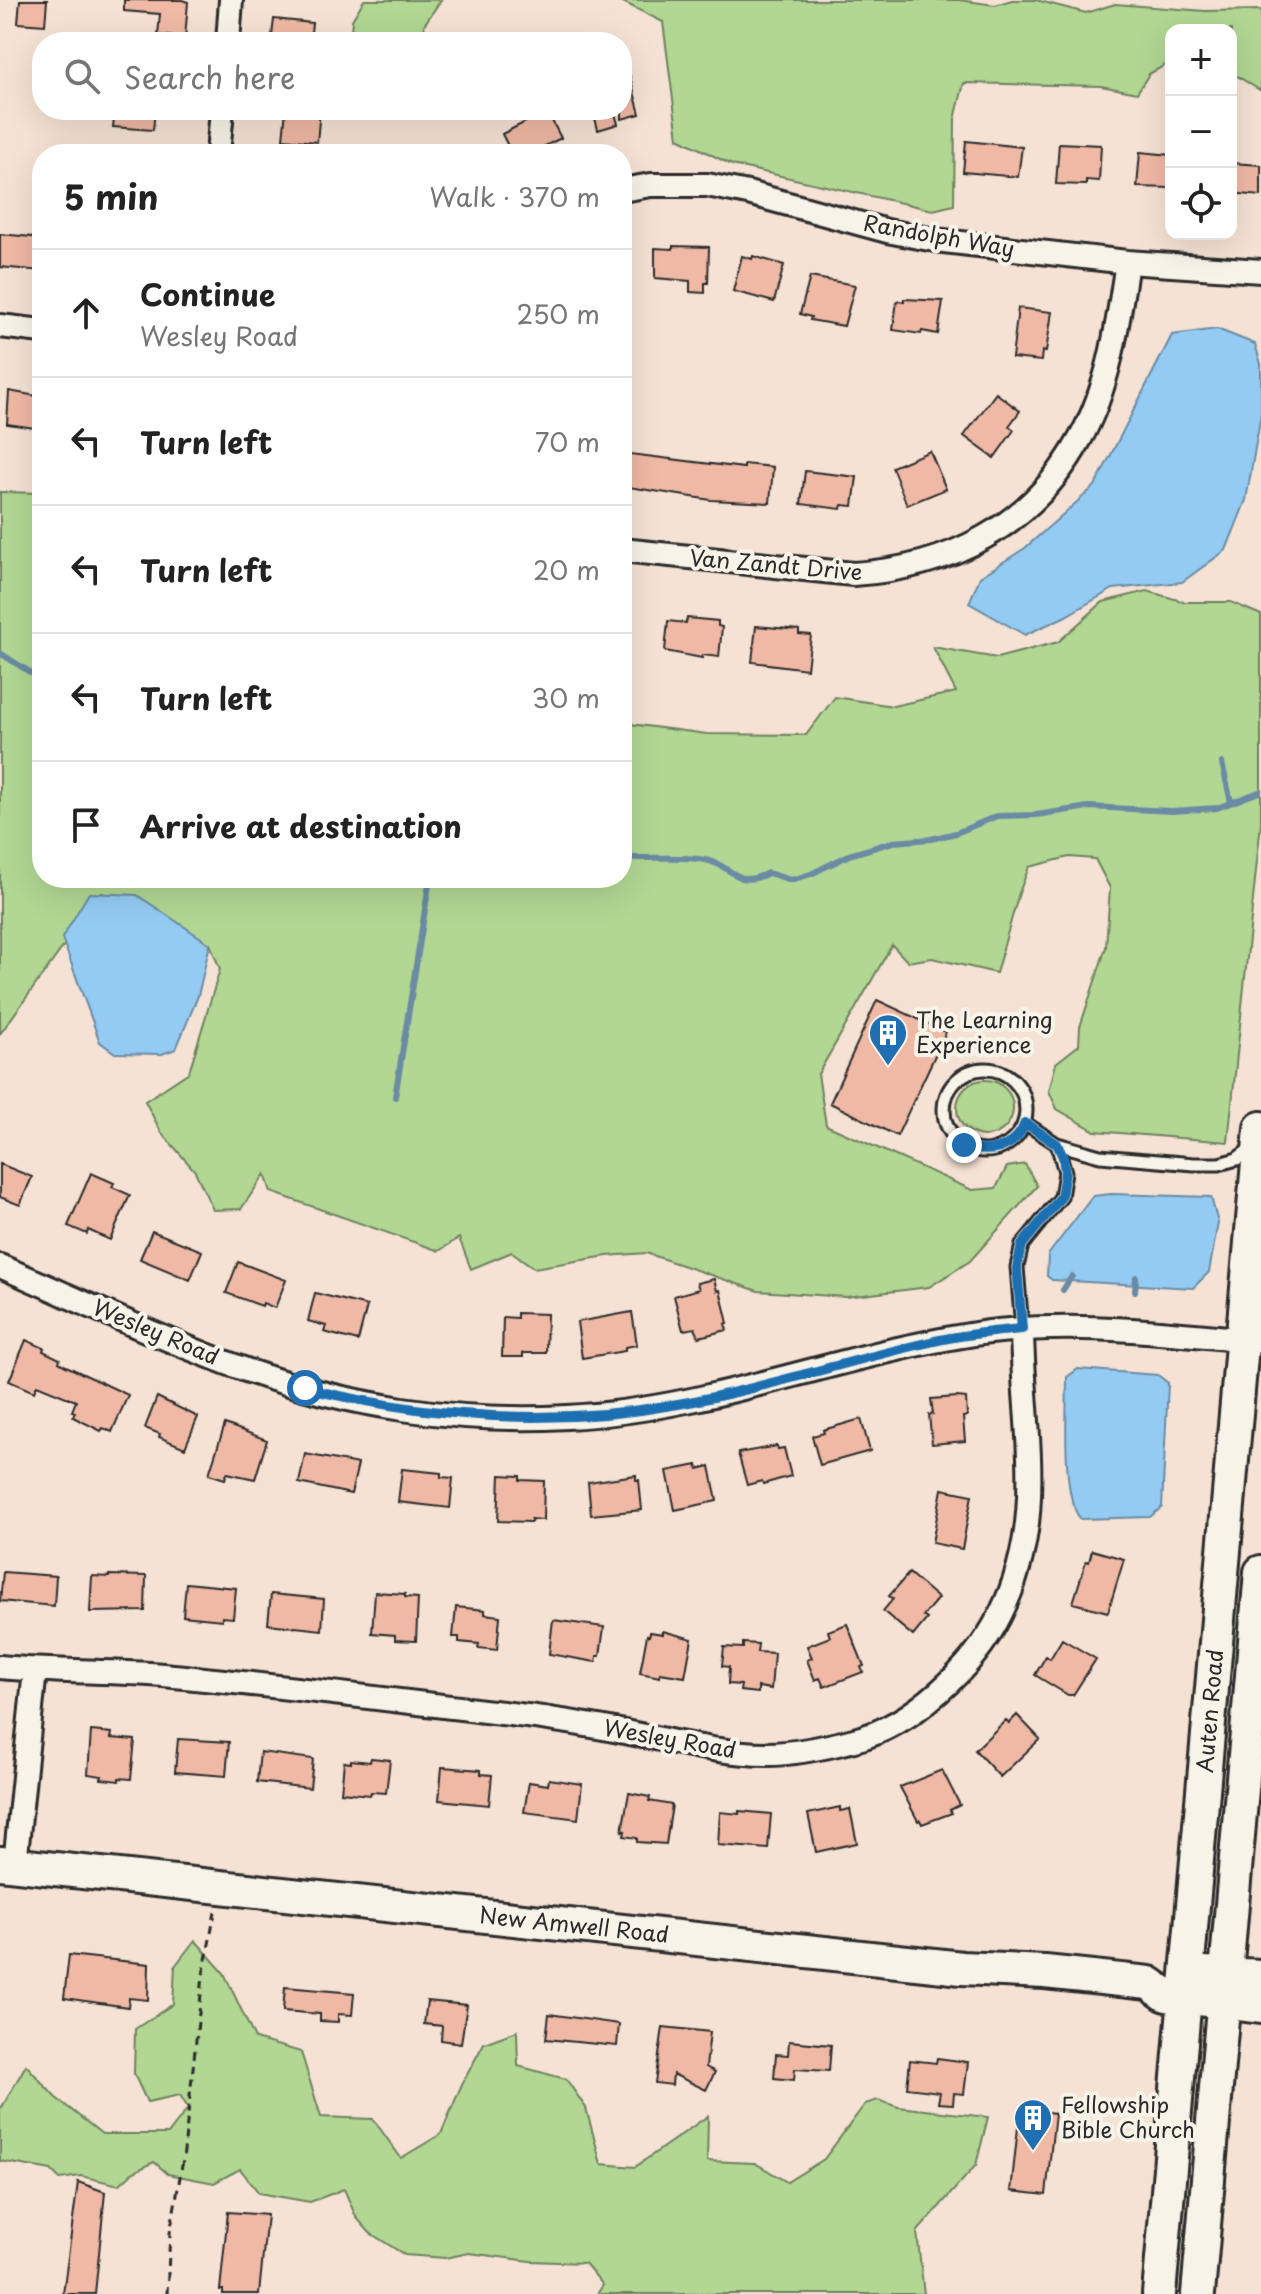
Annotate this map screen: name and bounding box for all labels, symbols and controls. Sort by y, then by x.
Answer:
map controls [1165,24,1237,240]
button: + [1165,24,1237,96]
search box [32,32,632,120]
icon: search [60,54,104,98]
text: Search here [124,54,296,99]
button: − [1165,96,1237,168]
button: locate [1165,168,1237,240]
text: 5 min [64,170,158,222]
text: Walk · 370 m [430,177,600,216]
street label: Randolph Way [861,205,1017,264]
text: Continue [140,271,275,316]
icon: ahead [64,291,108,335]
text: 250 m [516,294,600,333]
text: Wesley Road [140,316,298,355]
icon: left [64,419,108,463]
text: Turn left [140,419,272,464]
text: 70 m [535,422,600,461]
street label: Van Zandt Drive [688,540,864,587]
icon: left [64,547,108,591]
text: Turn left [140,547,272,592]
text: 20 m [533,550,600,589]
icon: left [64,675,108,719]
text: Turn left [140,675,272,720]
text: 30 m [532,678,600,717]
icon: arrive [64,803,108,847]
text: Arrive at destination [140,803,462,848]
place label: The Learning Experience [916,1002,1053,1060]
building icon: The Learning Experience [867,1012,909,1067]
route end [946,1127,982,1163]
street label: Wesley Road [89,1289,225,1372]
route start [287,1370,323,1406]
street label: Auten Road [1187,1648,1230,1774]
street label: Wesley Road [601,1710,739,1765]
street label: New Amwell Road [477,1897,671,1950]
place label: Fellowship Bible Church [1061,2087,1195,2145]
building icon: Fellowship Bible Church [1012,2097,1054,2152]

